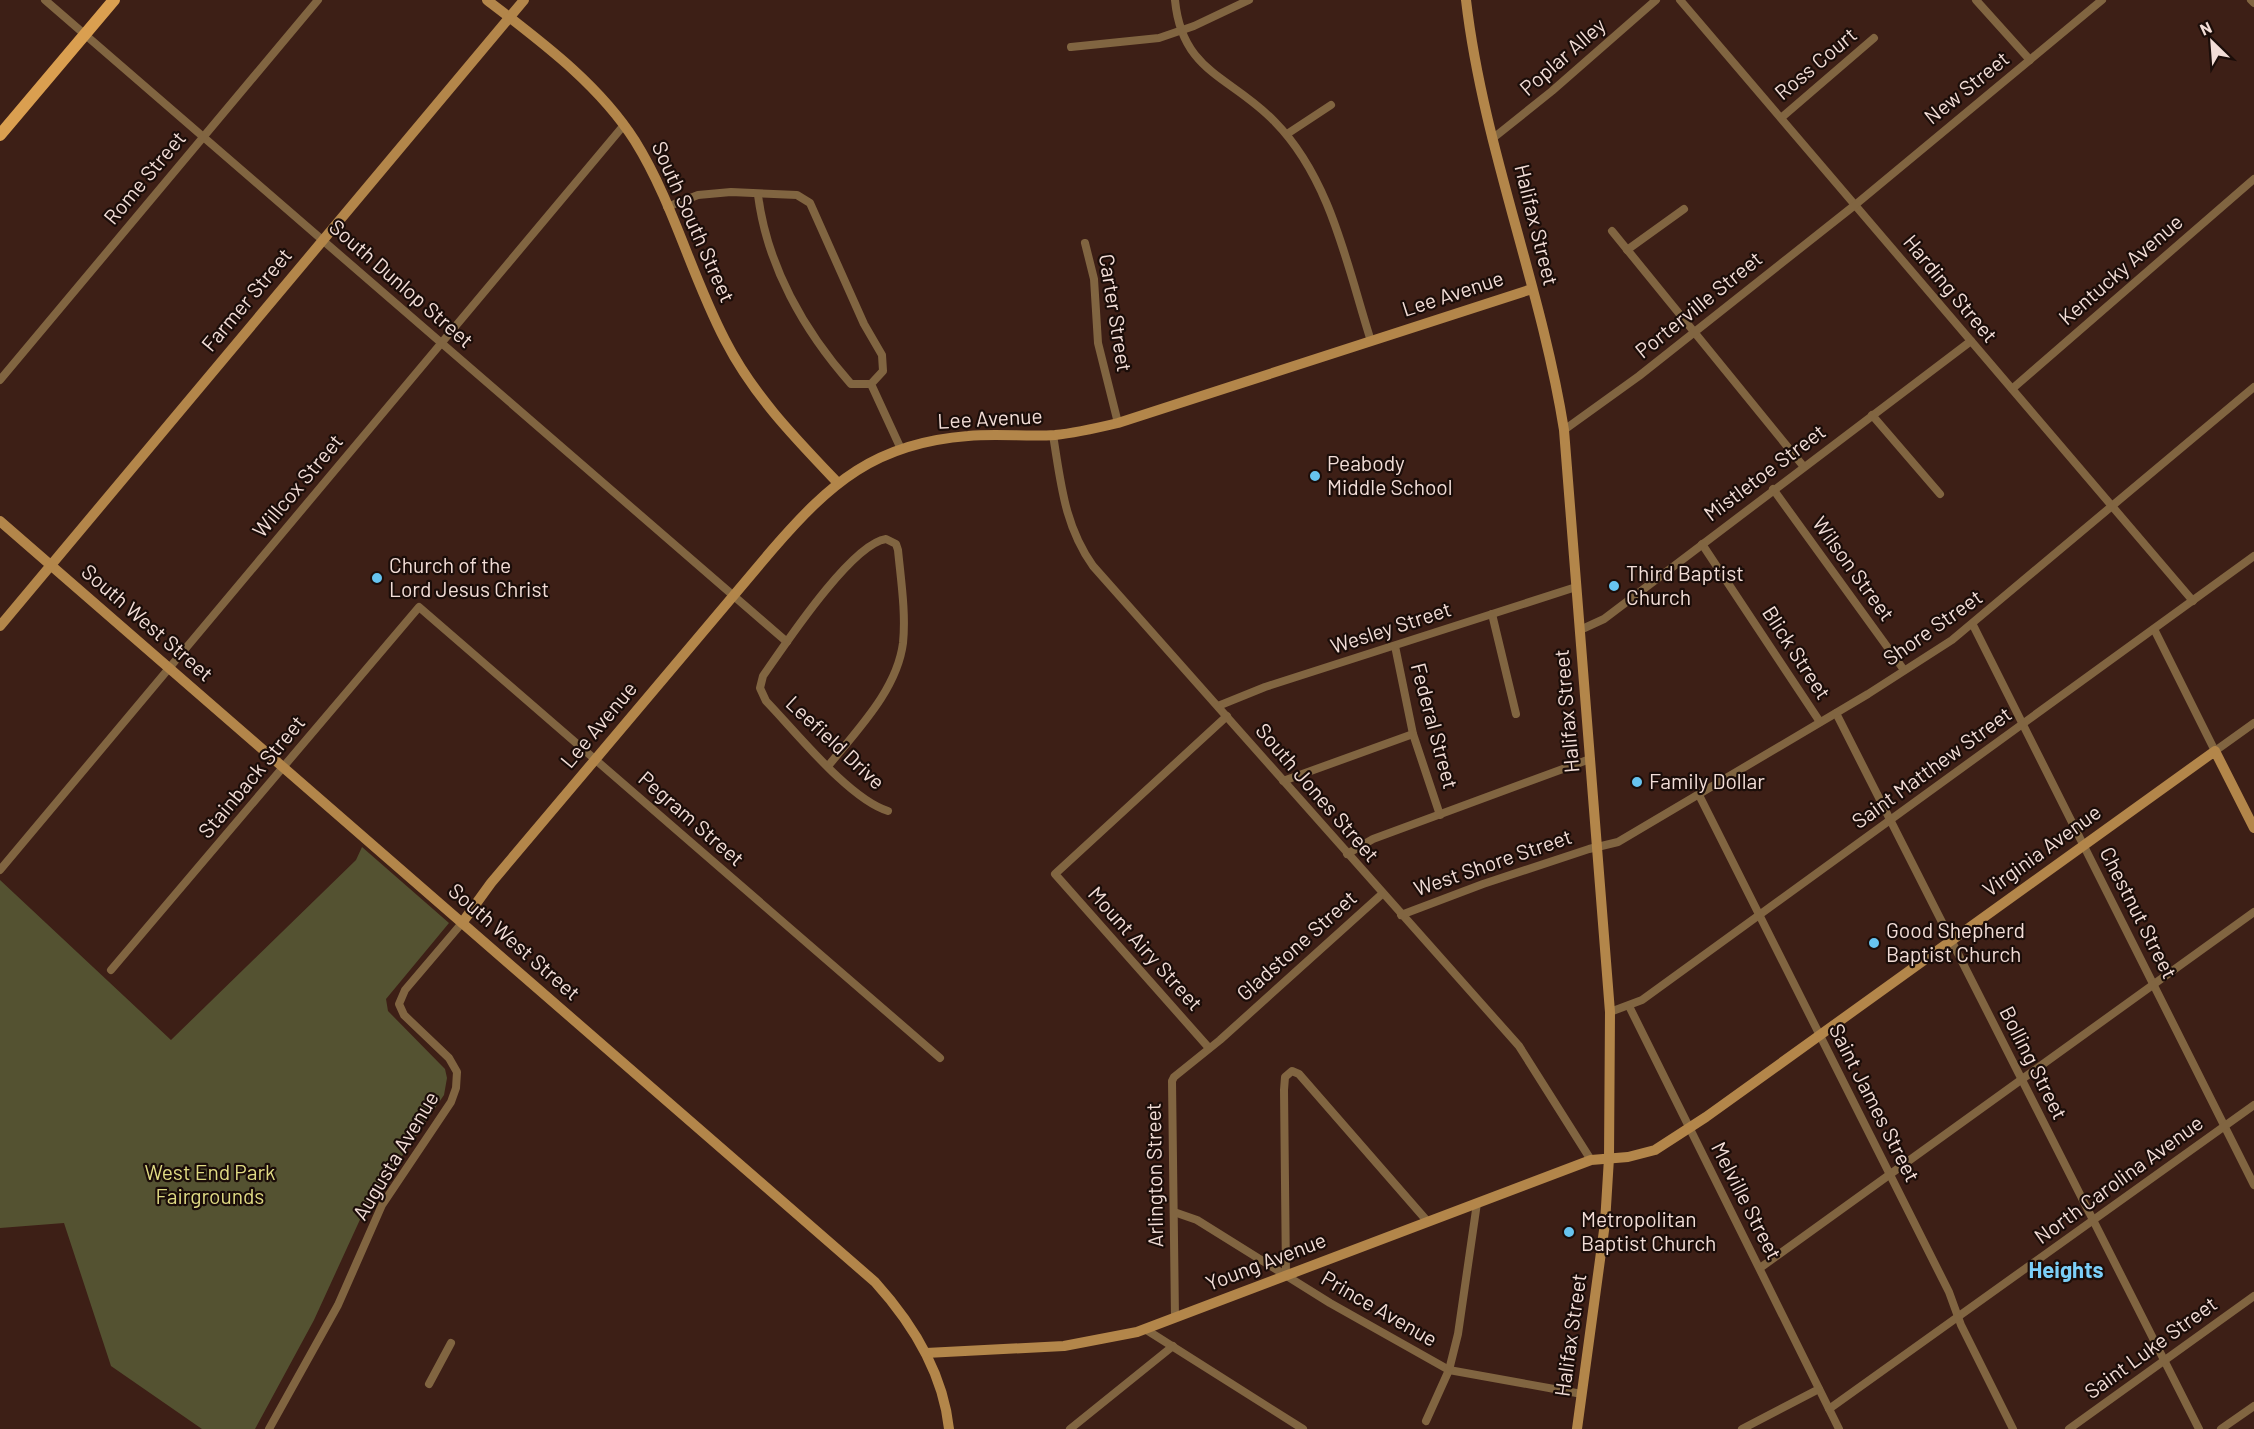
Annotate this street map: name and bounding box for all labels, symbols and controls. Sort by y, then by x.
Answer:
street label: Poplar Alley [1514,12,1610,100]
north arrow [2182,12,2242,72]
text: N [2197,17,2214,39]
street label: Ross Court [1769,21,1861,104]
street label: New Street [1919,45,2013,129]
street label: Rome Street [98,125,190,229]
street label: South South Street [648,137,741,306]
street label: Halifax Street [1510,161,1565,288]
street label: Kentucky Avenue [2053,208,2187,329]
street label: South Dunlop Street [325,213,479,352]
street label: Harding Street [1899,229,2003,347]
street label: Farmer Street [195,242,296,356]
street label: Porterville Street [1630,245,1767,363]
street label: Carter Street [1095,252,1138,373]
street label: Lee Avenue [1399,264,1506,321]
street label: Lee Avenue [937,402,1043,433]
street label: Mistletoe Street [1698,418,1830,526]
street label: Willcox Street [246,428,347,542]
place label: Peabody Middle School [1327,450,1453,499]
marker: Peabody Middle School [1308,469,1322,483]
street label: Wilson Street [1808,511,1900,625]
place label: Church of the Lord Jesus Christ [389,552,549,601]
street label: South West Street [77,558,219,686]
place label: Third Baptist Church [1626,560,1744,609]
marker: Church of the Lord Jesus Christ [370,571,384,585]
marker: Third Baptist Church [1607,579,1621,593]
street label: Shore Street [1878,584,1986,670]
street label: Wesley Street [1327,595,1454,658]
street label: Blick Street [1758,601,1837,704]
street label: Halifax Street [1548,648,1583,774]
street label: Federal Street [1407,660,1464,791]
street label: Lee Avenue [554,676,641,772]
street label: Leefield Drive [782,690,890,794]
street label: Saint Matthew Street [1846,700,2016,833]
street label: Stainback Street [192,710,309,842]
street label: South Jones Street [1251,718,1385,866]
street label: Pegram Street [634,765,750,871]
place label: Family Dollar [1649,768,1765,793]
marker: Family Dollar [1630,775,1644,789]
street label: Virginia Avenue [1977,799,2105,901]
street label: West Shore Street [1410,823,1575,900]
street label: Chestnut Street [2095,842,2183,982]
street label: South West Street [444,877,586,1005]
street label: Mount Airy Street [1084,881,1208,1015]
street label: Gladstone Street [1231,885,1361,1005]
place label: Good Shepherd Baptist Church [1886,917,2025,966]
marker: Good Shepherd Baptist Church [1867,936,1881,950]
street label: Bolling Street [1995,1002,2074,1123]
street label: Saint James Street [1825,1019,1926,1186]
street label: Augusta Avenue [346,1086,443,1224]
street label: Arlington Street [1140,1102,1167,1248]
street label: North Carolina Avenue [2029,1109,2207,1248]
street label: Melville Street [1707,1137,1788,1263]
park label: West End Park Fairgrounds [144,1159,276,1208]
place label: Metropolitan Baptist Church [1581,1206,1716,1255]
marker: Metropolitan Baptist Church [1562,1225,1576,1239]
street label: Young Avenue [1202,1226,1329,1295]
district label: Heights [2028,1256,2104,1282]
street label: Prince Avenue [1317,1264,1442,1351]
street label: Halifax Street [1549,1272,1591,1398]
street label: Saint Luke Street [2079,1290,2221,1403]

